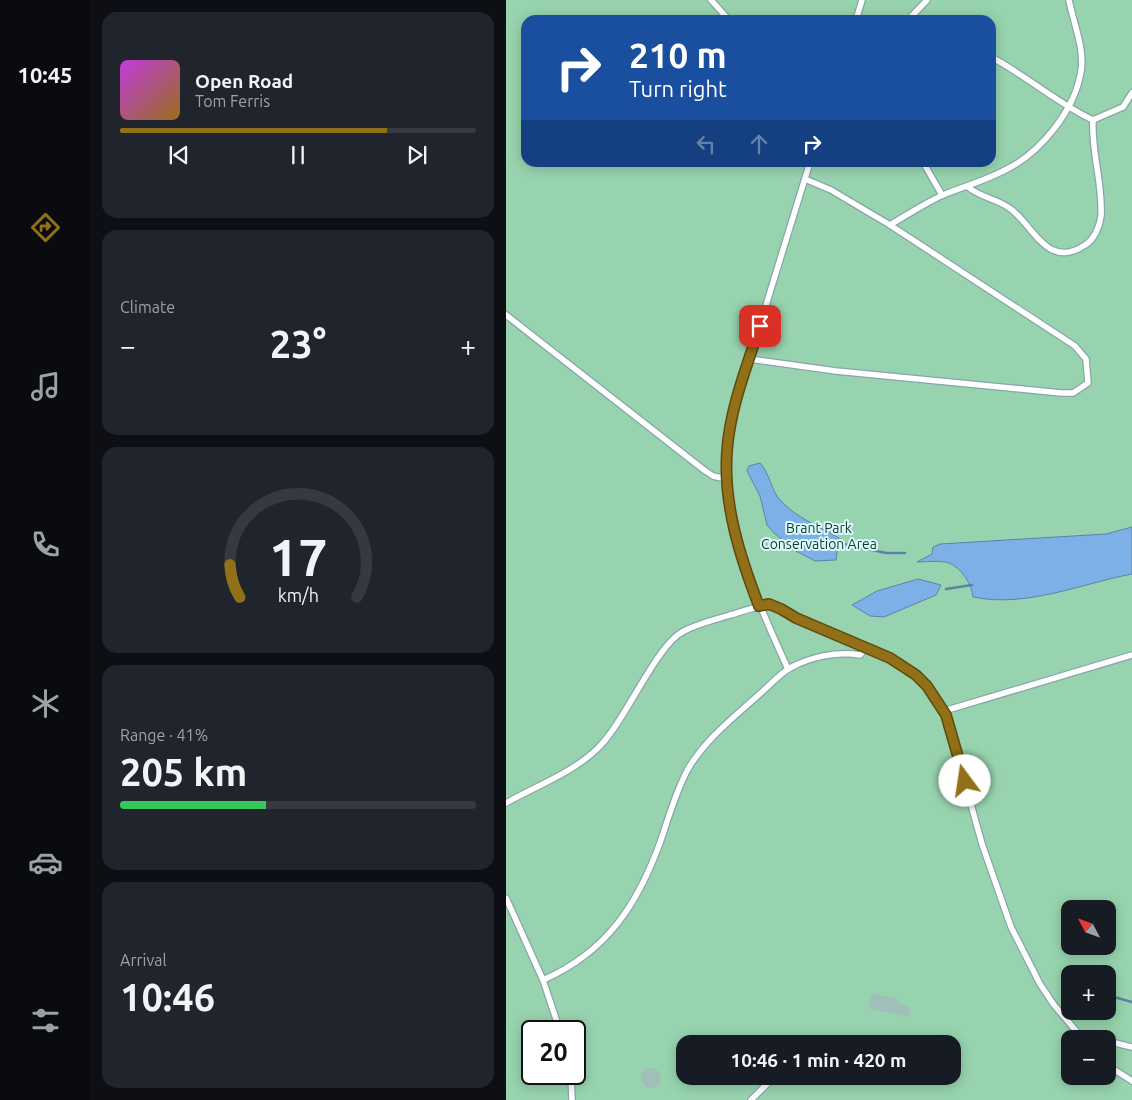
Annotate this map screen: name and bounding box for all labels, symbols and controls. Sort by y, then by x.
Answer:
icon: right [546,35,611,100]
text: 210 m [629,35,727,75]
text: 10:45 [17,62,73,87]
text: Open Road [195,70,293,92]
text: Turn right [629,76,727,101]
text: Tom Ferris [195,92,270,110]
icon: left [692,130,720,158]
icon: ahead [745,130,773,158]
icon: right [798,130,826,158]
icon: previous [165,141,193,169]
icon: pause [284,141,312,169]
icon: next [403,141,431,169]
icon: directions [28,210,63,245]
text: Climate [120,298,175,316]
pin [739,305,781,347]
icon: arrive [746,312,774,340]
text: 23° [270,323,326,365]
text: − [120,330,136,361]
text: + [460,330,476,361]
icon: music [28,369,63,404]
park label: Brant Park Conservation Area [761,520,877,552]
icon: phone [28,527,63,562]
text: 17 [269,528,327,586]
text: km/h [277,585,319,605]
icon: climate [28,686,63,721]
text: Range · 41% [120,726,208,744]
text: 205 km [120,751,247,793]
position arrow [938,754,990,806]
icon: car [28,845,63,880]
north arrow [1061,900,1116,955]
map controls [1061,900,1116,1085]
text: Arrival [120,951,167,969]
button: + [1061,965,1116,1020]
text: 10:46 [120,976,215,1018]
icon: filters [28,1003,63,1038]
speed limit sign: 20 [521,1020,586,1085]
button: − [1061,1030,1116,1085]
text: 10:46 · 1 min · 420 m [731,1049,906,1071]

